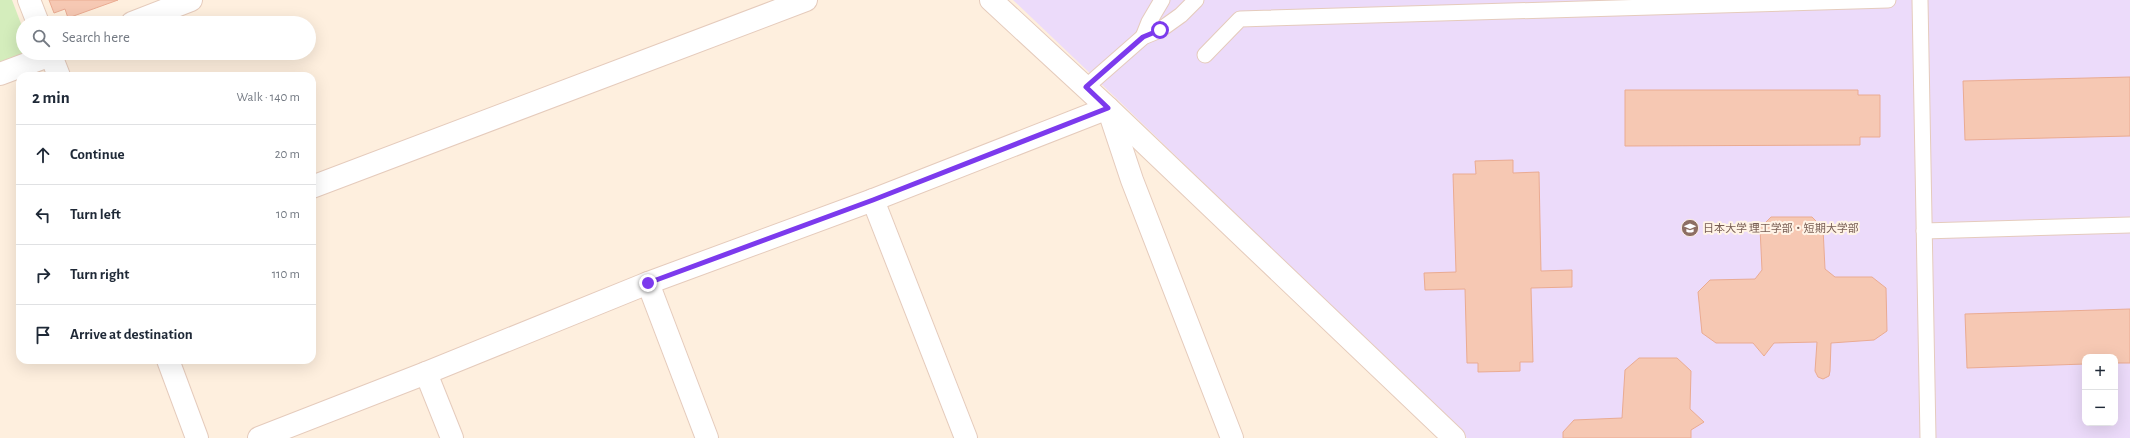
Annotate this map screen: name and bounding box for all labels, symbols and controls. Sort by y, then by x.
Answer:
search box [16,16,316,60]
route start [1151,21,1169,39]
icon: search [30,27,52,49]
text: Search here [62,30,130,45]
text: 2 min [32,89,70,106]
text: Walk · 140 m [237,91,300,104]
icon: ahead [32,144,54,166]
text: Continue [70,147,125,162]
text: 20 m [275,148,300,161]
icon: left [32,204,54,226]
text: Turn left [70,207,121,222]
text: 10 m [276,208,300,221]
school or university icon: 日本大学 理工学部・短期大学部 [1680,218,1700,238]
place label: 日本大学 理工学部・短期大学部 [1703,222,1859,234]
icon: right [32,264,54,286]
text: Turn right [70,267,129,282]
text: 110 m [272,268,300,281]
route end [639,274,657,292]
icon: arrive [32,324,54,346]
text: Arrive at destination [70,327,193,342]
map controls [2082,354,2118,426]
button: + [2082,354,2118,390]
button: − [2082,390,2118,426]

